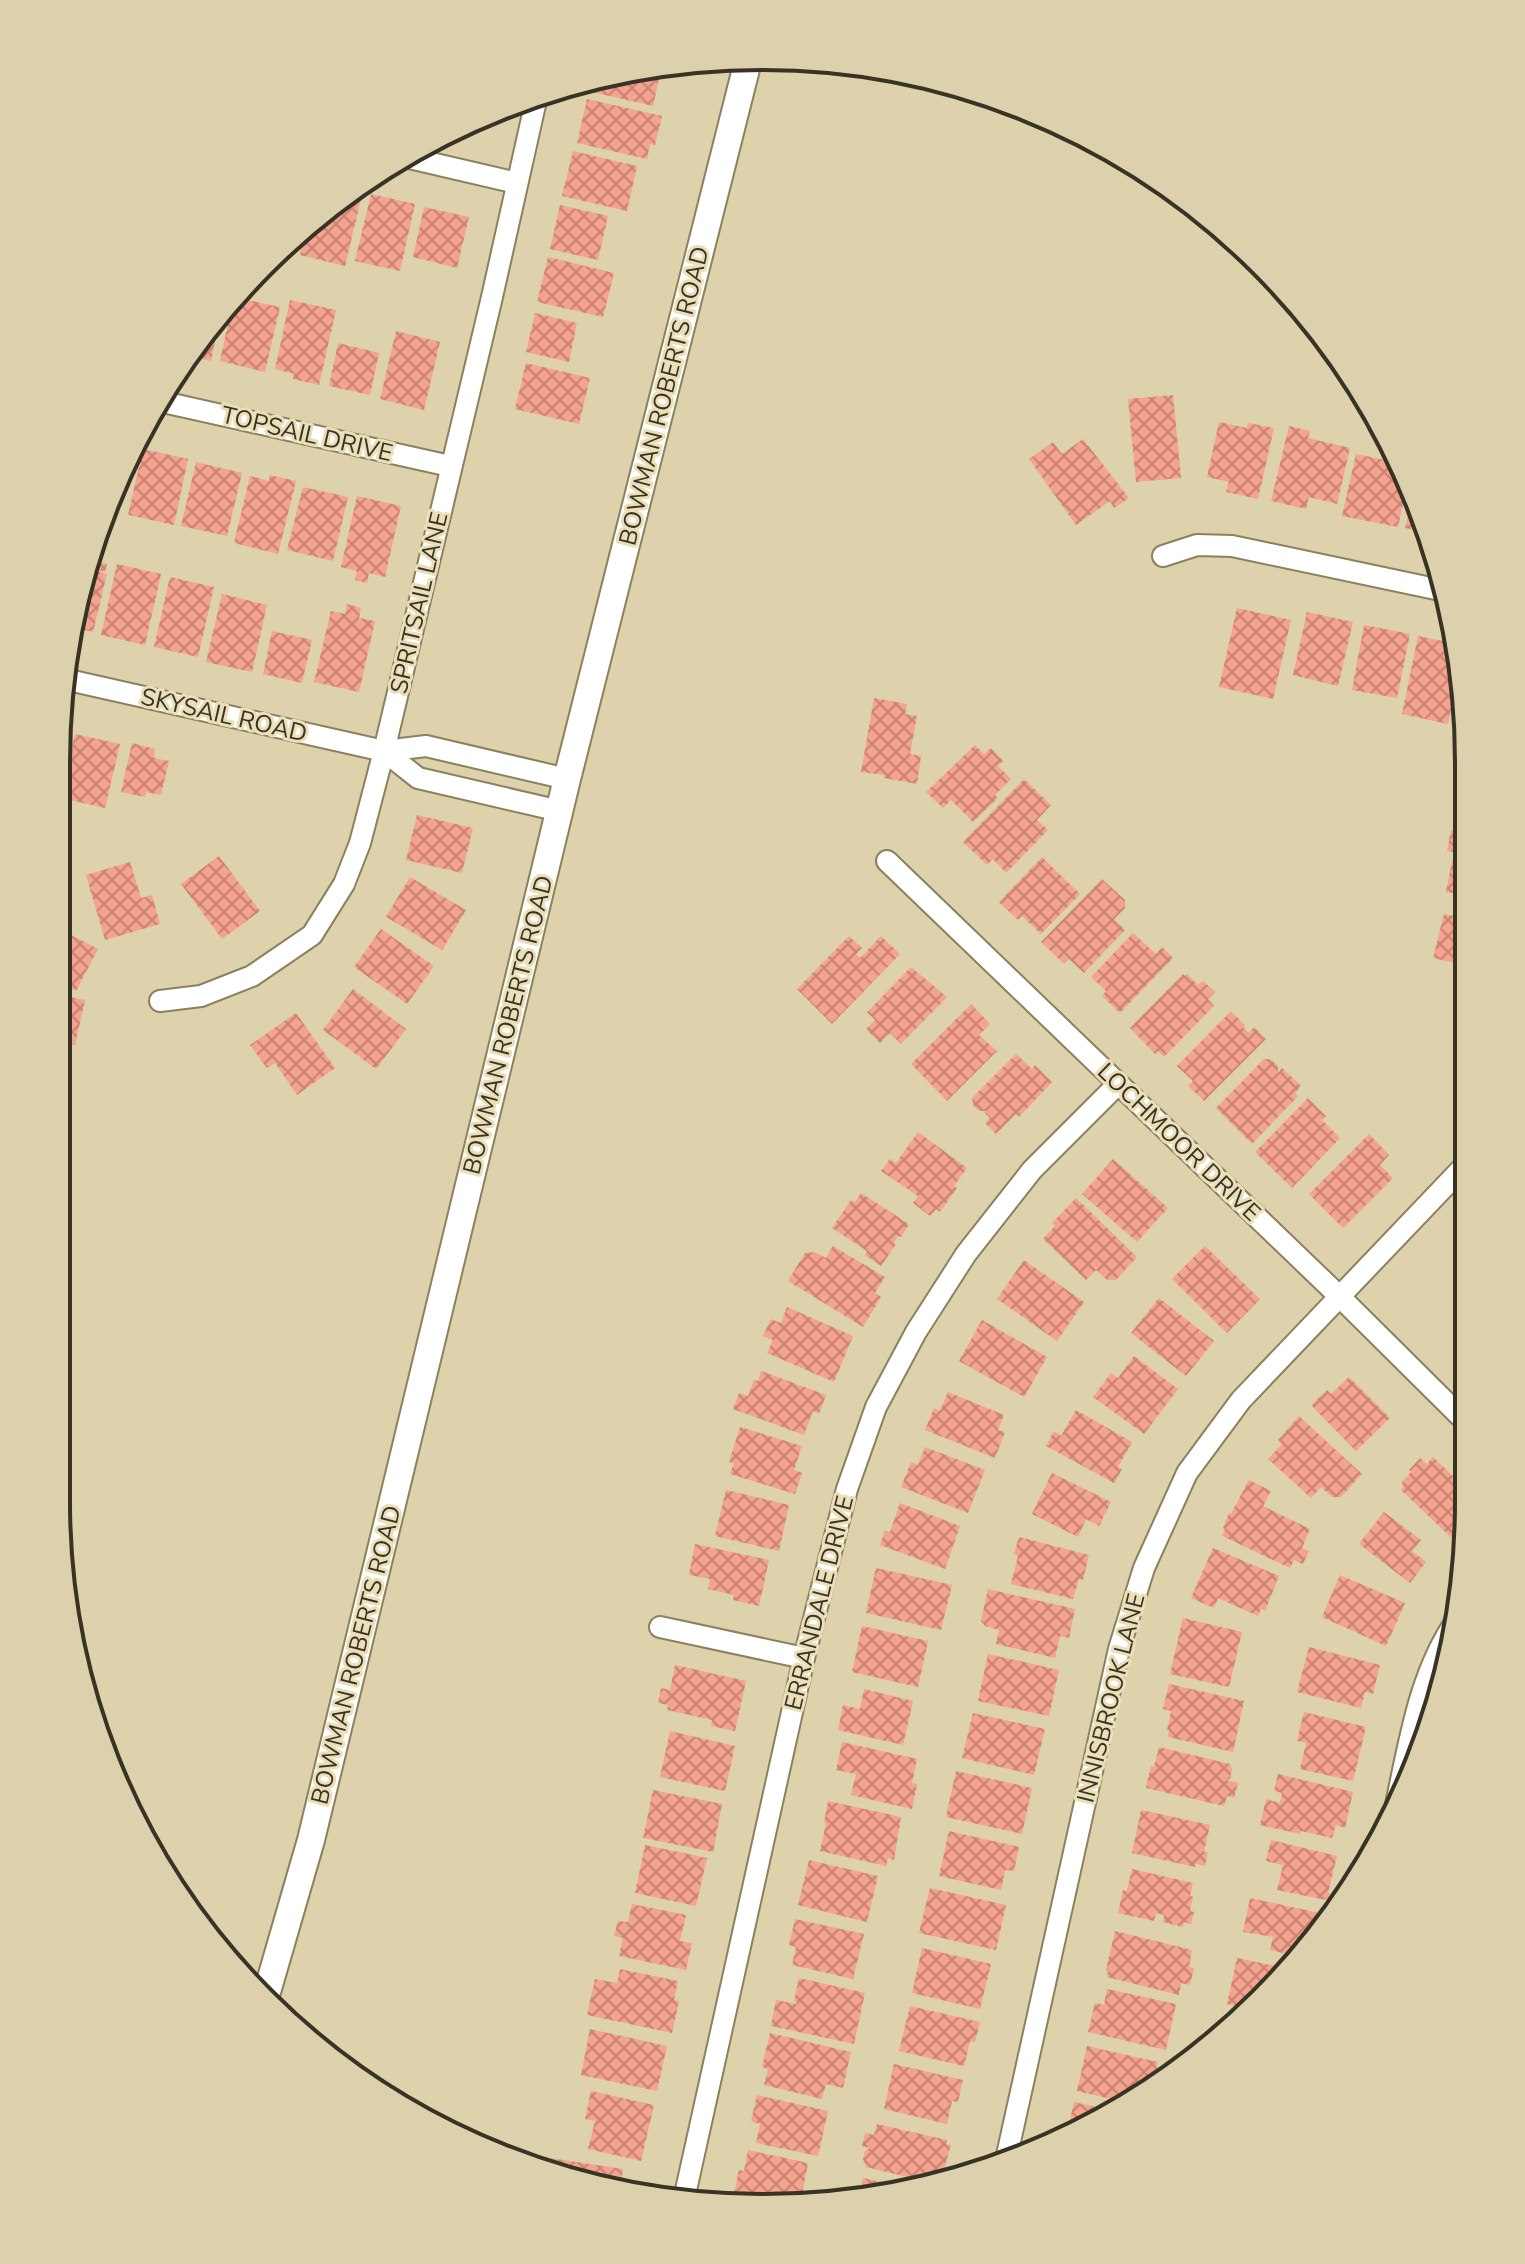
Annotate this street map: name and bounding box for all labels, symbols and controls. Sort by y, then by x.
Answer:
street label: BOWMAN ROBERTS ROAD [611,243,717,549]
street label: TOPSAIL DRIVE [218,399,396,469]
street label: SPRITSAIL LANE [383,509,455,697]
street label: SKYSAIL ROAD [138,680,310,750]
street label: BOWMAN ROBERTS ROAD [455,872,561,1178]
street label: LOCHMOOR DRIVE [1091,1056,1267,1228]
street label: ERRANDALE DRIVE [777,1492,861,1714]
street label: BOWMAN ROBERTS ROAD [303,1502,409,1808]
street label: INNISBROOK LANE [1070,1590,1152,1806]

